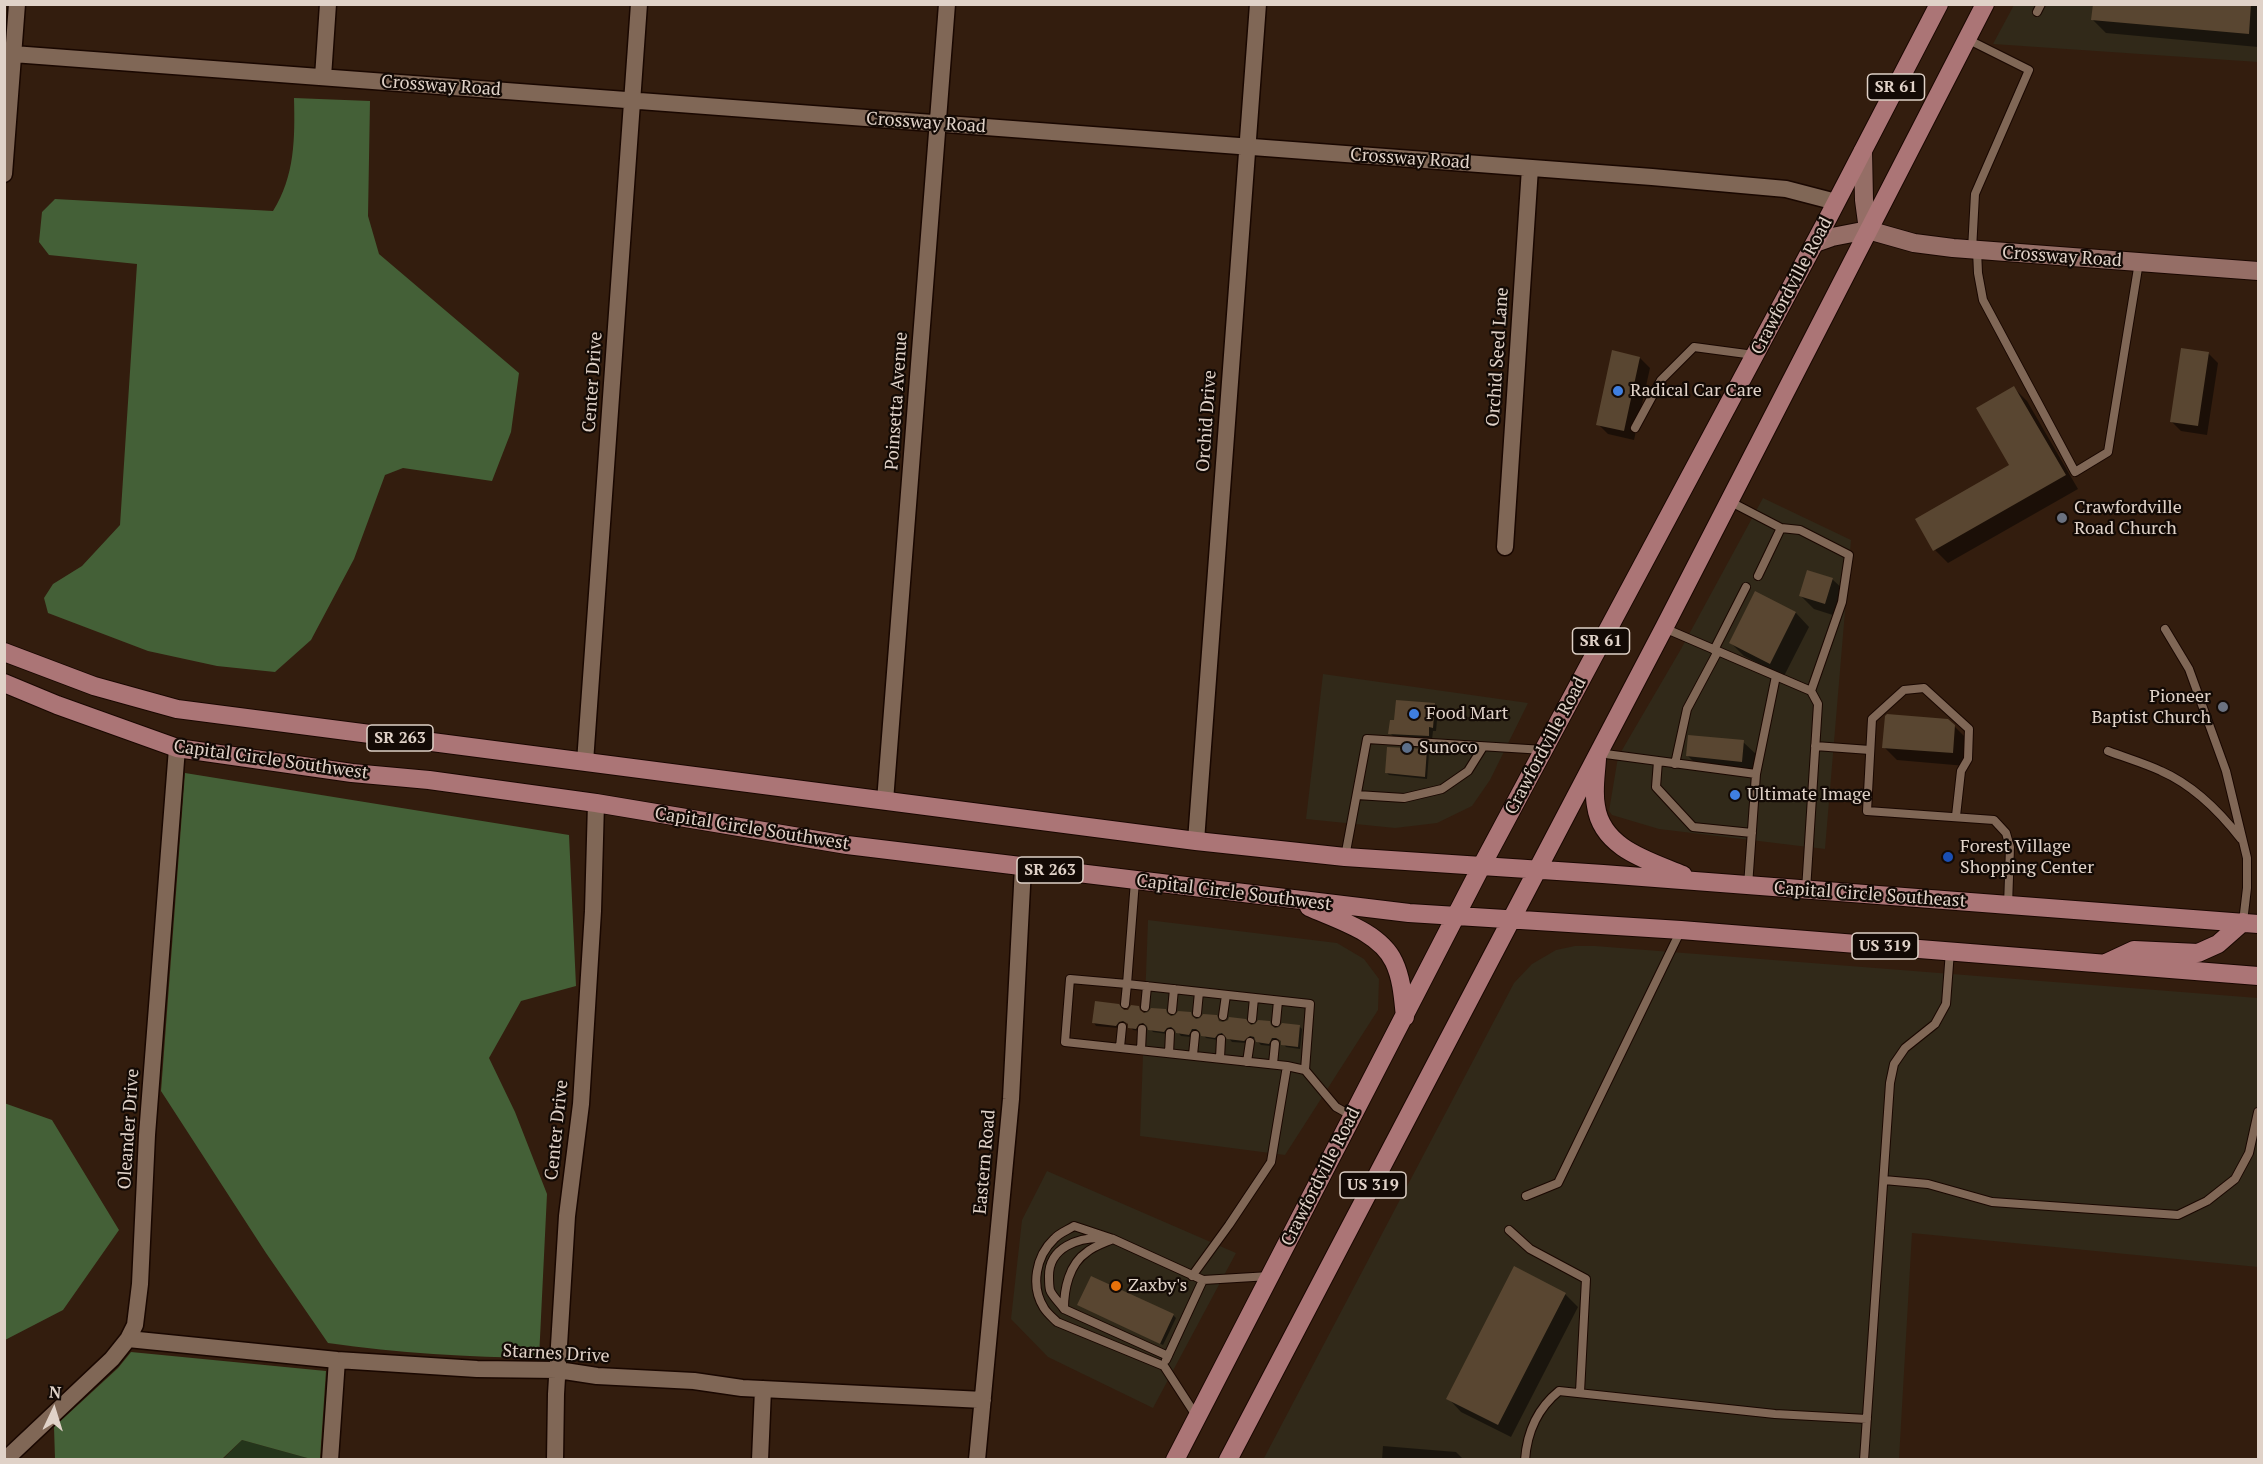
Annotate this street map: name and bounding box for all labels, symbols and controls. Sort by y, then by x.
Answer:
street label: Crossway Road [380,71,502,101]
road number: SR 61 [1868,74,1924,100]
street label: Crossway Road [865,108,987,138]
street label: Crossway Road [1349,144,1471,174]
street label: Crawfordville Road [1747,214,1837,358]
street label: Crossway Road [2001,242,2123,272]
street label: Orchid Seed Lane [1482,287,1514,427]
street label: Center Drive [579,331,607,433]
street label: Poinsetta Avenue [881,331,913,471]
street label: Orchid Drive [1193,369,1221,473]
place label: Radical Car Care [1630,380,1762,402]
marker: Radical Car Care [1611,384,1625,398]
place label: Crawfordville Road Church [2074,497,2182,540]
marker: Crawfordville Road Church [2055,511,2069,525]
road number: SR 61 [1572,628,1630,654]
street label: Crawfordville Road [1501,674,1591,818]
place label: Pioneer Baptist Church [2092,686,2211,728]
marker: Pioneer Baptist Church [2216,700,2230,714]
place label: Food Mart [1426,703,1508,725]
marker: Food Mart [1407,707,1421,721]
road number: SR 263 [367,725,433,751]
street label: Capital Circle Southwest [172,736,370,784]
place label: Sunoco [1419,737,1478,759]
marker: Sunoco [1400,741,1414,755]
place label: Ultimate Image [1747,784,1871,806]
marker: Ultimate Image [1728,788,1742,802]
street label: Capital Circle Southwest [653,803,851,855]
place label: Forest Village Shopping Center [1960,836,2094,878]
marker: Forest Village Shopping Center [1941,850,1955,864]
road number: SR 263 [1017,857,1083,883]
street label: Capital Circle Southwest [1135,870,1333,916]
street label: Capital Circle Southeast [1773,878,1967,912]
road number: US 319 [1852,933,1918,959]
street label: Oleander Drive [114,1068,144,1190]
street label: Center Drive [541,1079,573,1181]
street label: Crawfordville Road [1277,1104,1365,1250]
street label: Eastern Road [970,1109,1000,1215]
road number: US 319 [1340,1172,1406,1198]
place label: Zaxby's [1128,1275,1187,1297]
marker: Zaxby's [1109,1279,1123,1293]
street label: Starnes Drive [502,1340,610,1368]
north arrow [24,1380,84,1440]
text: N [48,1381,62,1403]

